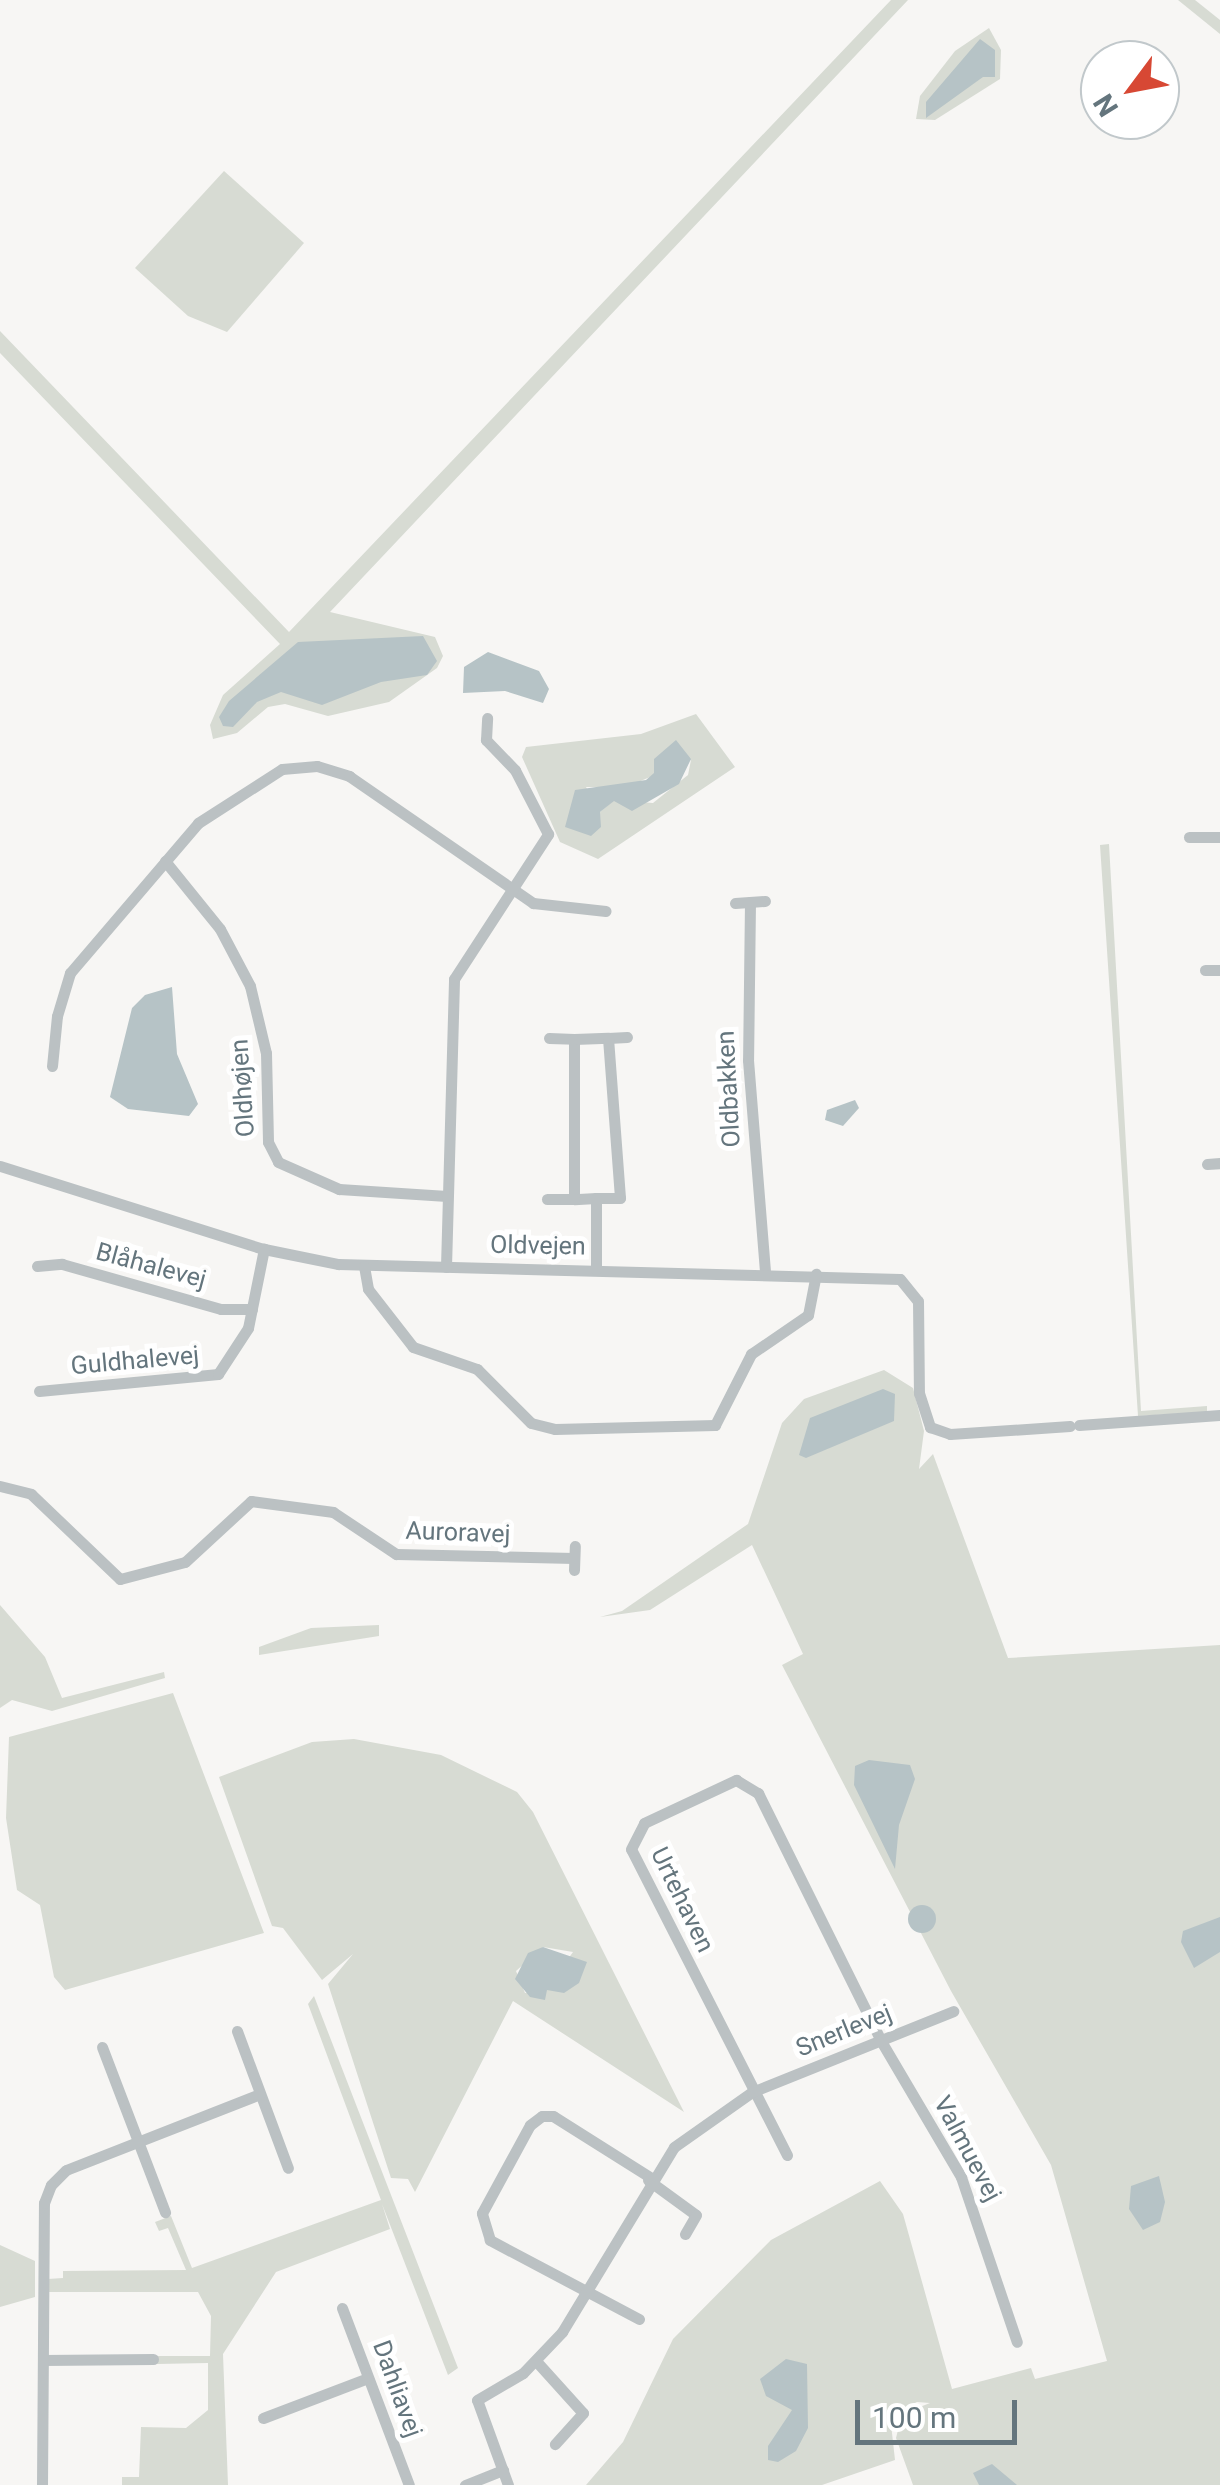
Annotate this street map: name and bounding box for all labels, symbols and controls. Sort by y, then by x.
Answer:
north arrow [1080,40,1180,140]
text: N [1087,88,1125,122]
street label: Oldbakken [711,1030,747,1148]
street label: Oldhøjen [225,1038,261,1138]
street label: Oldvejen [490,1230,586,1262]
street label: Blåhalevej [93,1237,209,1295]
street label: Guldhalevej [70,1340,200,1382]
street label: Auroravej [405,1516,511,1550]
street label: Urtehaven [644,1843,720,1957]
street label: Snerlevej [792,1998,896,2064]
street label: Valmuevej [927,2091,1007,2207]
street label: Dahliavej [366,2337,428,2441]
scale bar [860,2380,1022,2442]
text: 100 m [872,2400,956,2435]

